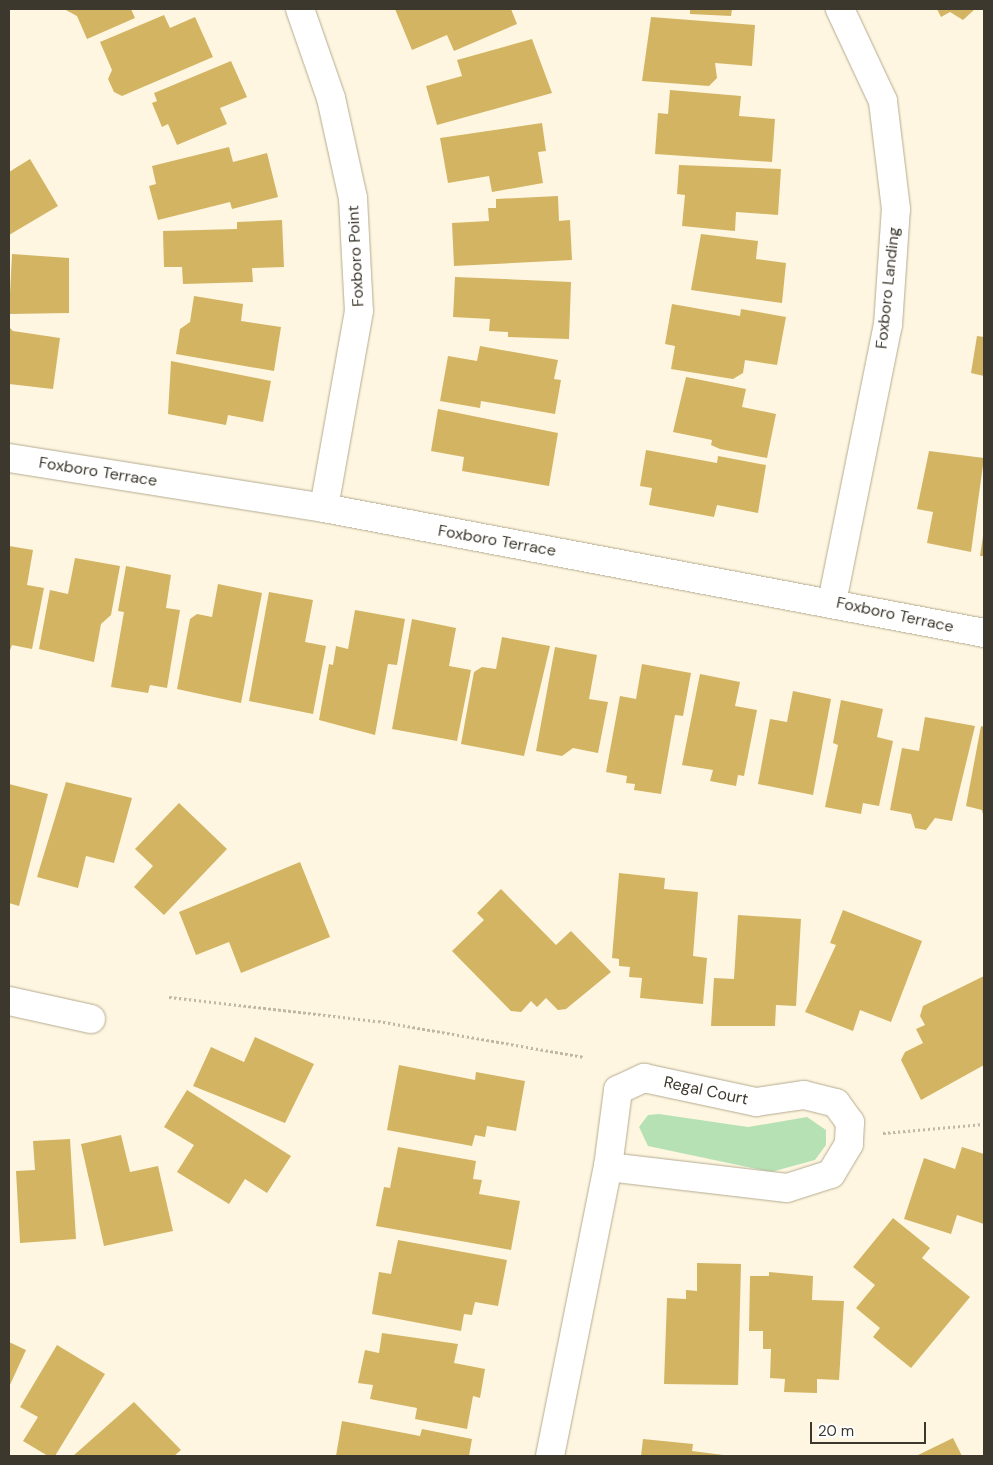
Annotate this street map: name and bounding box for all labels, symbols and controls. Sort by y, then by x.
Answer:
street label: Foxboro Point [344,205,368,307]
street label: Foxboro Landing [872,226,904,350]
street label: Foxboro Terrace [37,453,159,491]
street label: Foxboro Terrace [436,521,558,561]
street label: Foxboro Terrace [835,593,955,637]
street label: Regal Court [662,1073,750,1109]
scale bar [813,1412,929,1444]
text: 20 m [818,1421,854,1441]

